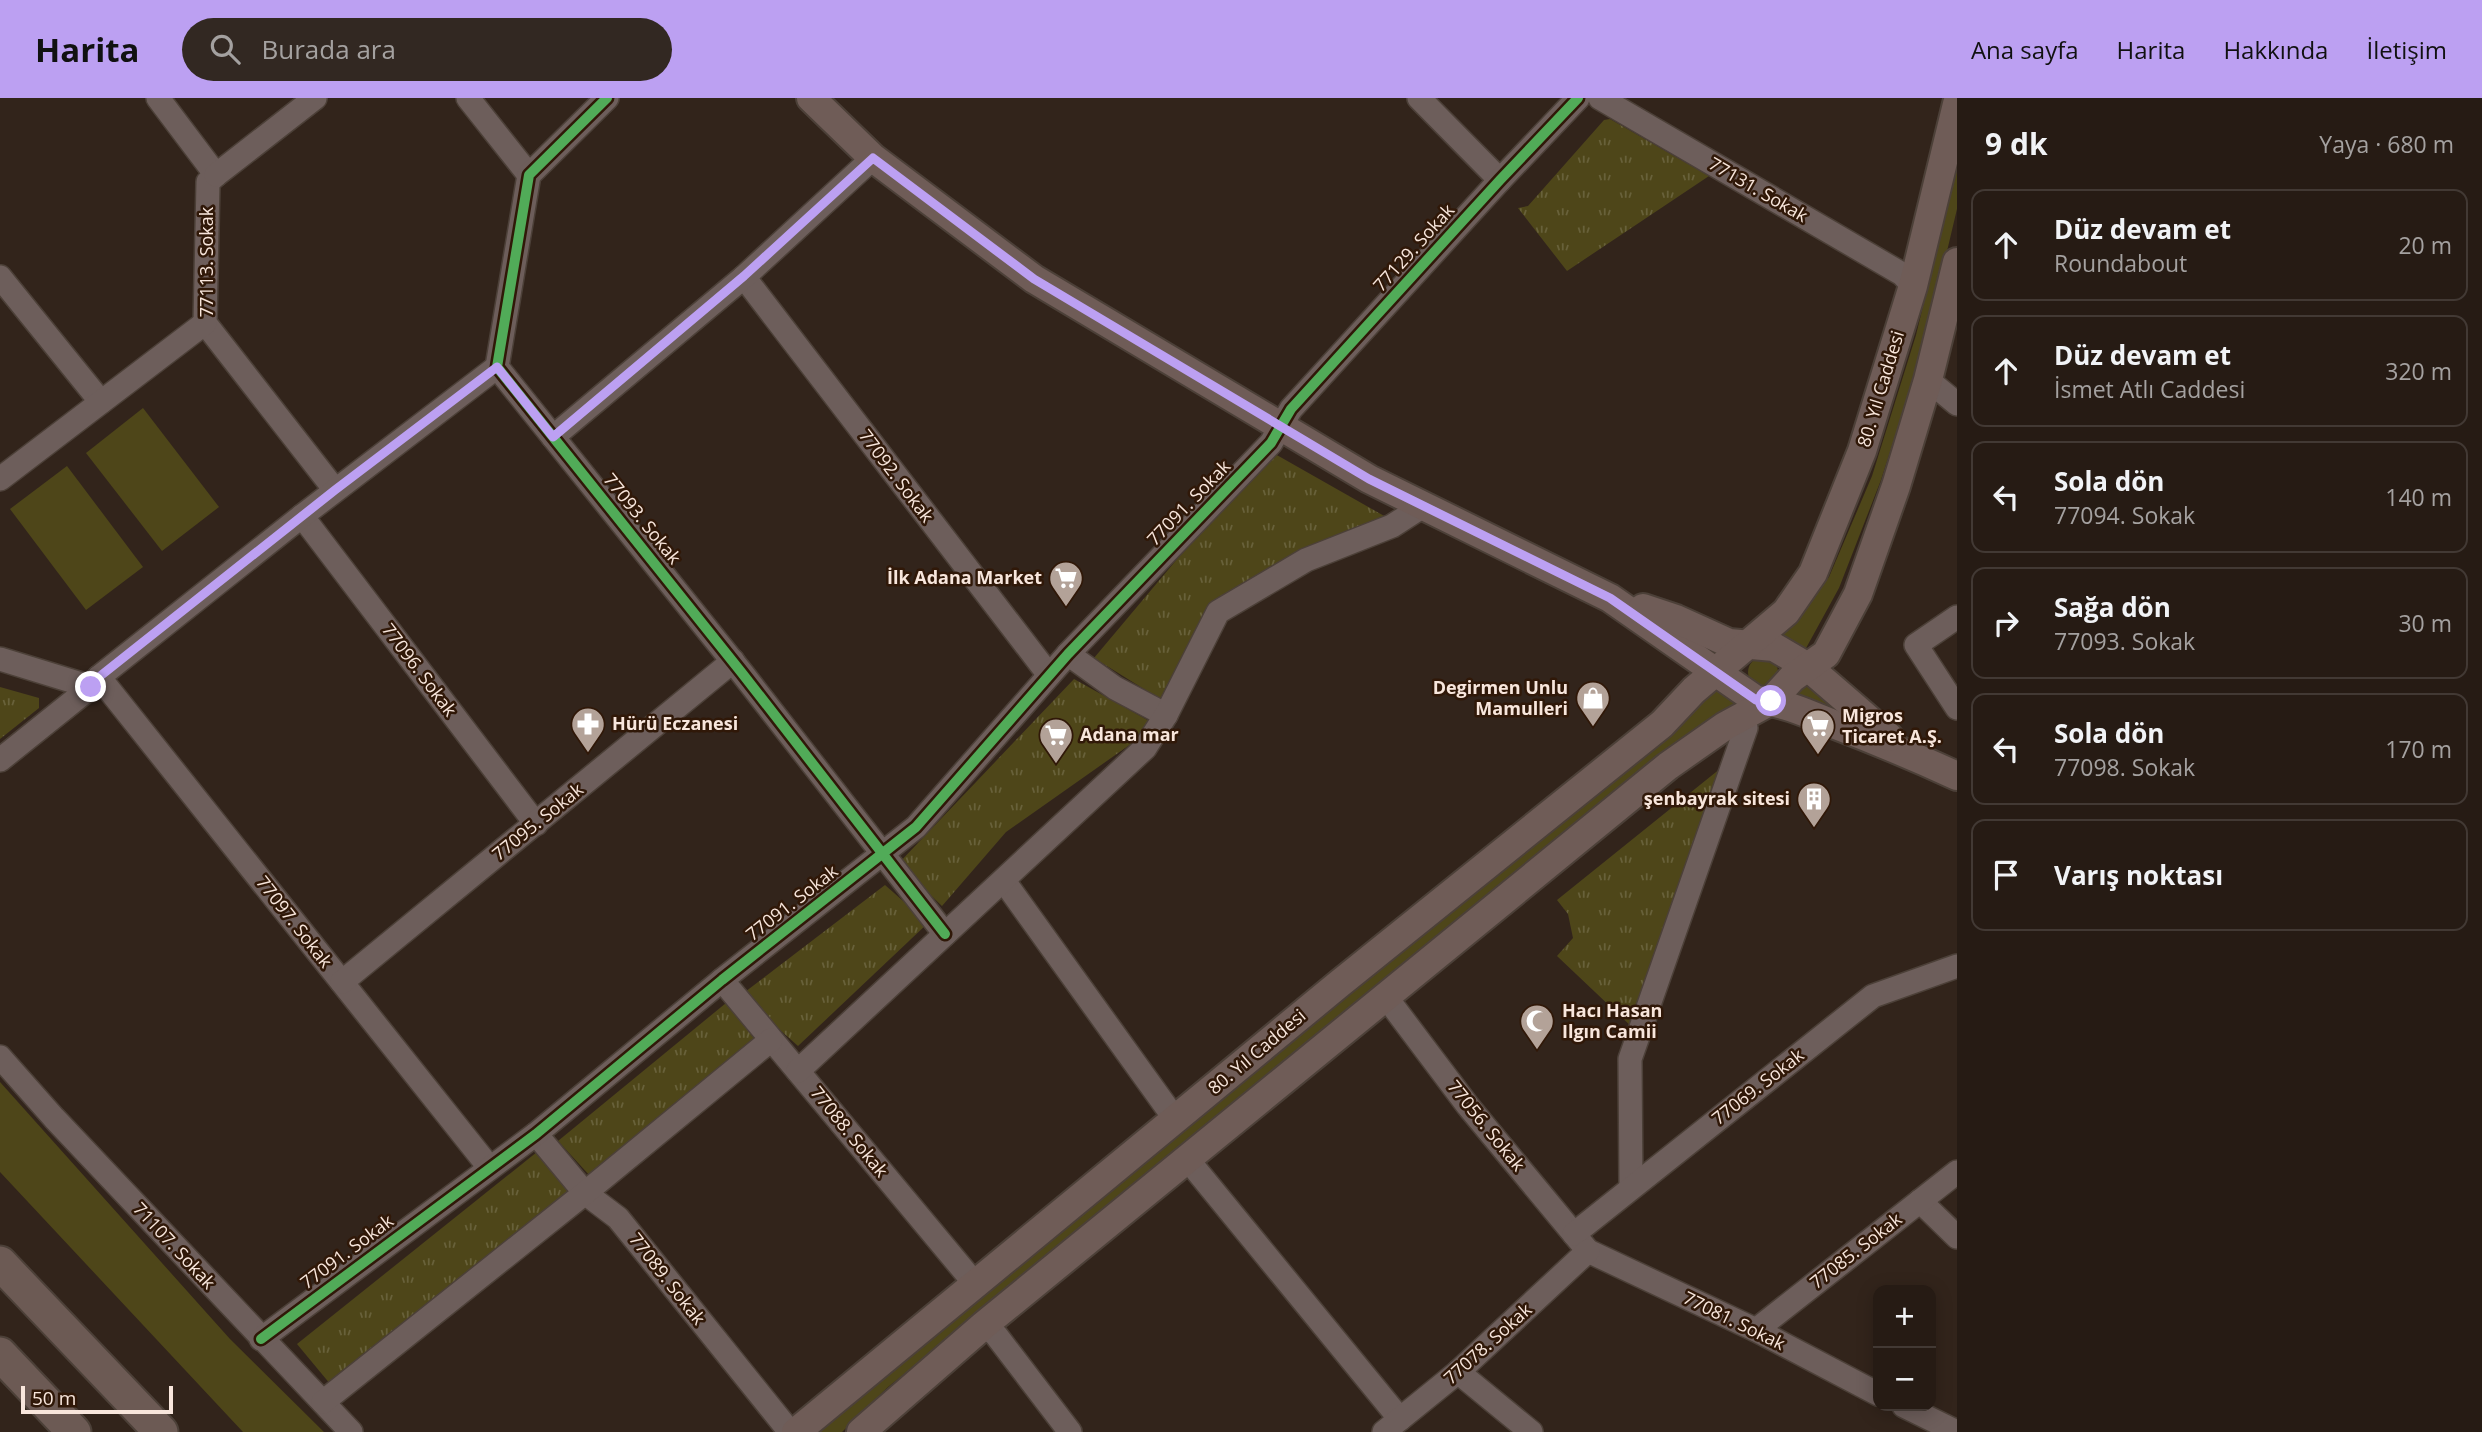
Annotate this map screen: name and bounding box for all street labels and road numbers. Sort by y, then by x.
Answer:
street label: 77131. Sokak [1705,151,1813,227]
street label: 77129. Sokak [1367,198,1459,296]
street label: 77113. Sokak [194,206,218,317]
street label: 80. Yıl Caddesi [1851,328,1909,450]
street label: 77092. Sokak [854,424,940,527]
street label: 77091. Sokak [1141,454,1236,550]
street label: 77093. Sokak [599,468,687,569]
street label: 77096. Sokak [377,618,463,721]
street label: 77095. Sokak [487,777,588,865]
street label: 77091. Sokak [740,858,843,946]
street label: 77097. Sokak [251,870,339,973]
street label: 80. Yıl Caddesi [1203,1003,1310,1099]
street label: 77069. Sokak [1706,1042,1809,1130]
street label: 77056. Sokak [1443,1075,1531,1176]
street label: 77088. Sokak [806,1081,894,1182]
street label: 71107. Sokak [128,1197,222,1294]
street label: 77085. Sokak [1804,1206,1907,1294]
street label: 77091. Sokak [295,1208,398,1294]
street label: 77089. Sokak [624,1227,712,1330]
street label: 77081. Sokak [1680,1285,1790,1355]
street label: 77078. Sokak [1438,1297,1537,1389]

